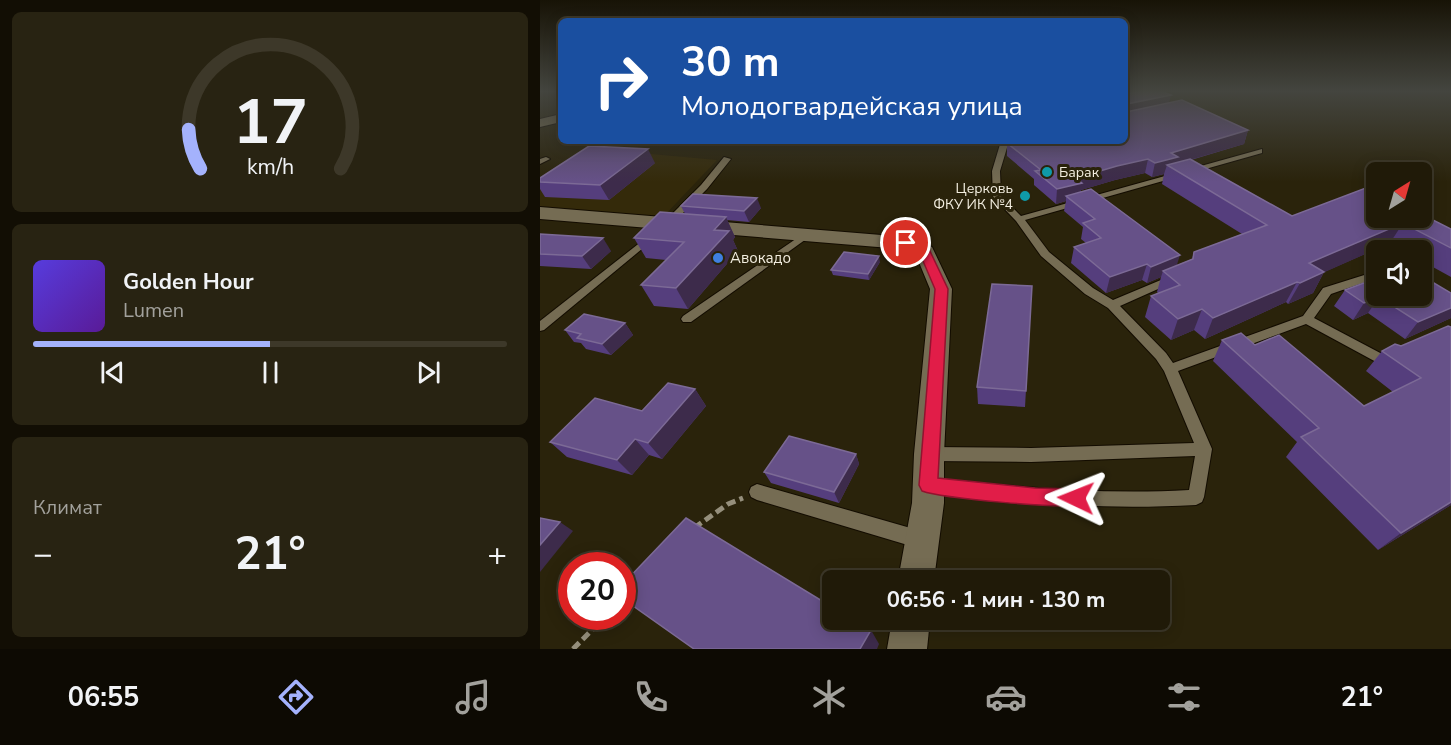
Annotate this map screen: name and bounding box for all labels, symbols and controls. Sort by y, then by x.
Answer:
text: 30 m [681,34,780,91]
icon: right [582,42,660,120]
text: 17 [233,80,307,165]
text: Молодогвардейская улица [681,88,1023,125]
text: km/h [246,153,294,183]
north arrow [1366,162,1432,228]
map controls [1366,162,1432,306]
place label: Барак [1059,163,1100,182]
marker: Барак [1040,165,1054,179]
place label: Церковь ФКУ ИК №4 [933,179,1013,214]
marker: Церковь ФКУ ИК №4 [1018,189,1032,203]
pin [880,217,931,268]
icon: arrive [889,226,922,259]
button: sound [1366,240,1432,306]
place label: Авокадо [730,248,791,268]
marker: Авокадо [711,251,725,265]
text: Golden Hour [123,267,254,297]
text: Lumen [123,297,184,324]
icon: previous [96,356,129,389]
icon: pause [254,356,287,389]
icon: next [412,356,445,389]
position arrow [1044,466,1108,530]
text: Климат [33,494,102,521]
text: 21° [234,524,306,585]
text: − [33,532,53,577]
text: + [487,532,507,577]
speed limit sign: 20 [558,552,636,630]
text: 06:56 · 1 мин · 130 m [887,585,1105,615]
icon: directions [275,676,317,718]
icon: music [452,676,494,718]
icon: phone [630,676,672,718]
icon: climate [808,676,850,718]
icon: car [985,676,1027,718]
icon: filters [1163,676,1205,718]
text: 06:55 [68,679,139,716]
text: 21° [1340,679,1383,716]

